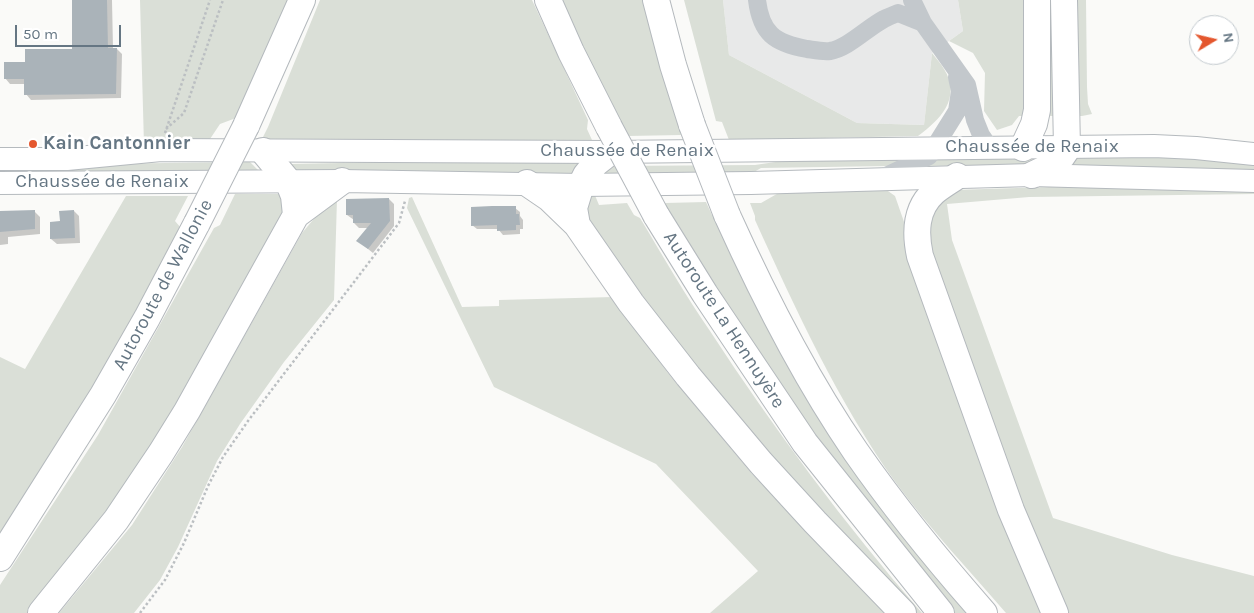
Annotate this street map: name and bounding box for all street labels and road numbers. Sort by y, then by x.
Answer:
street label: Chaussée de Renaix [945,136,1119,158]
street label: Chaussée de Renaix [540,140,714,162]
street label: Chaussée de Renaix [15,171,189,193]
street label: Autoroute de Wallonie [108,196,218,374]
street label: Autoroute La Hennuyère [658,227,790,413]

